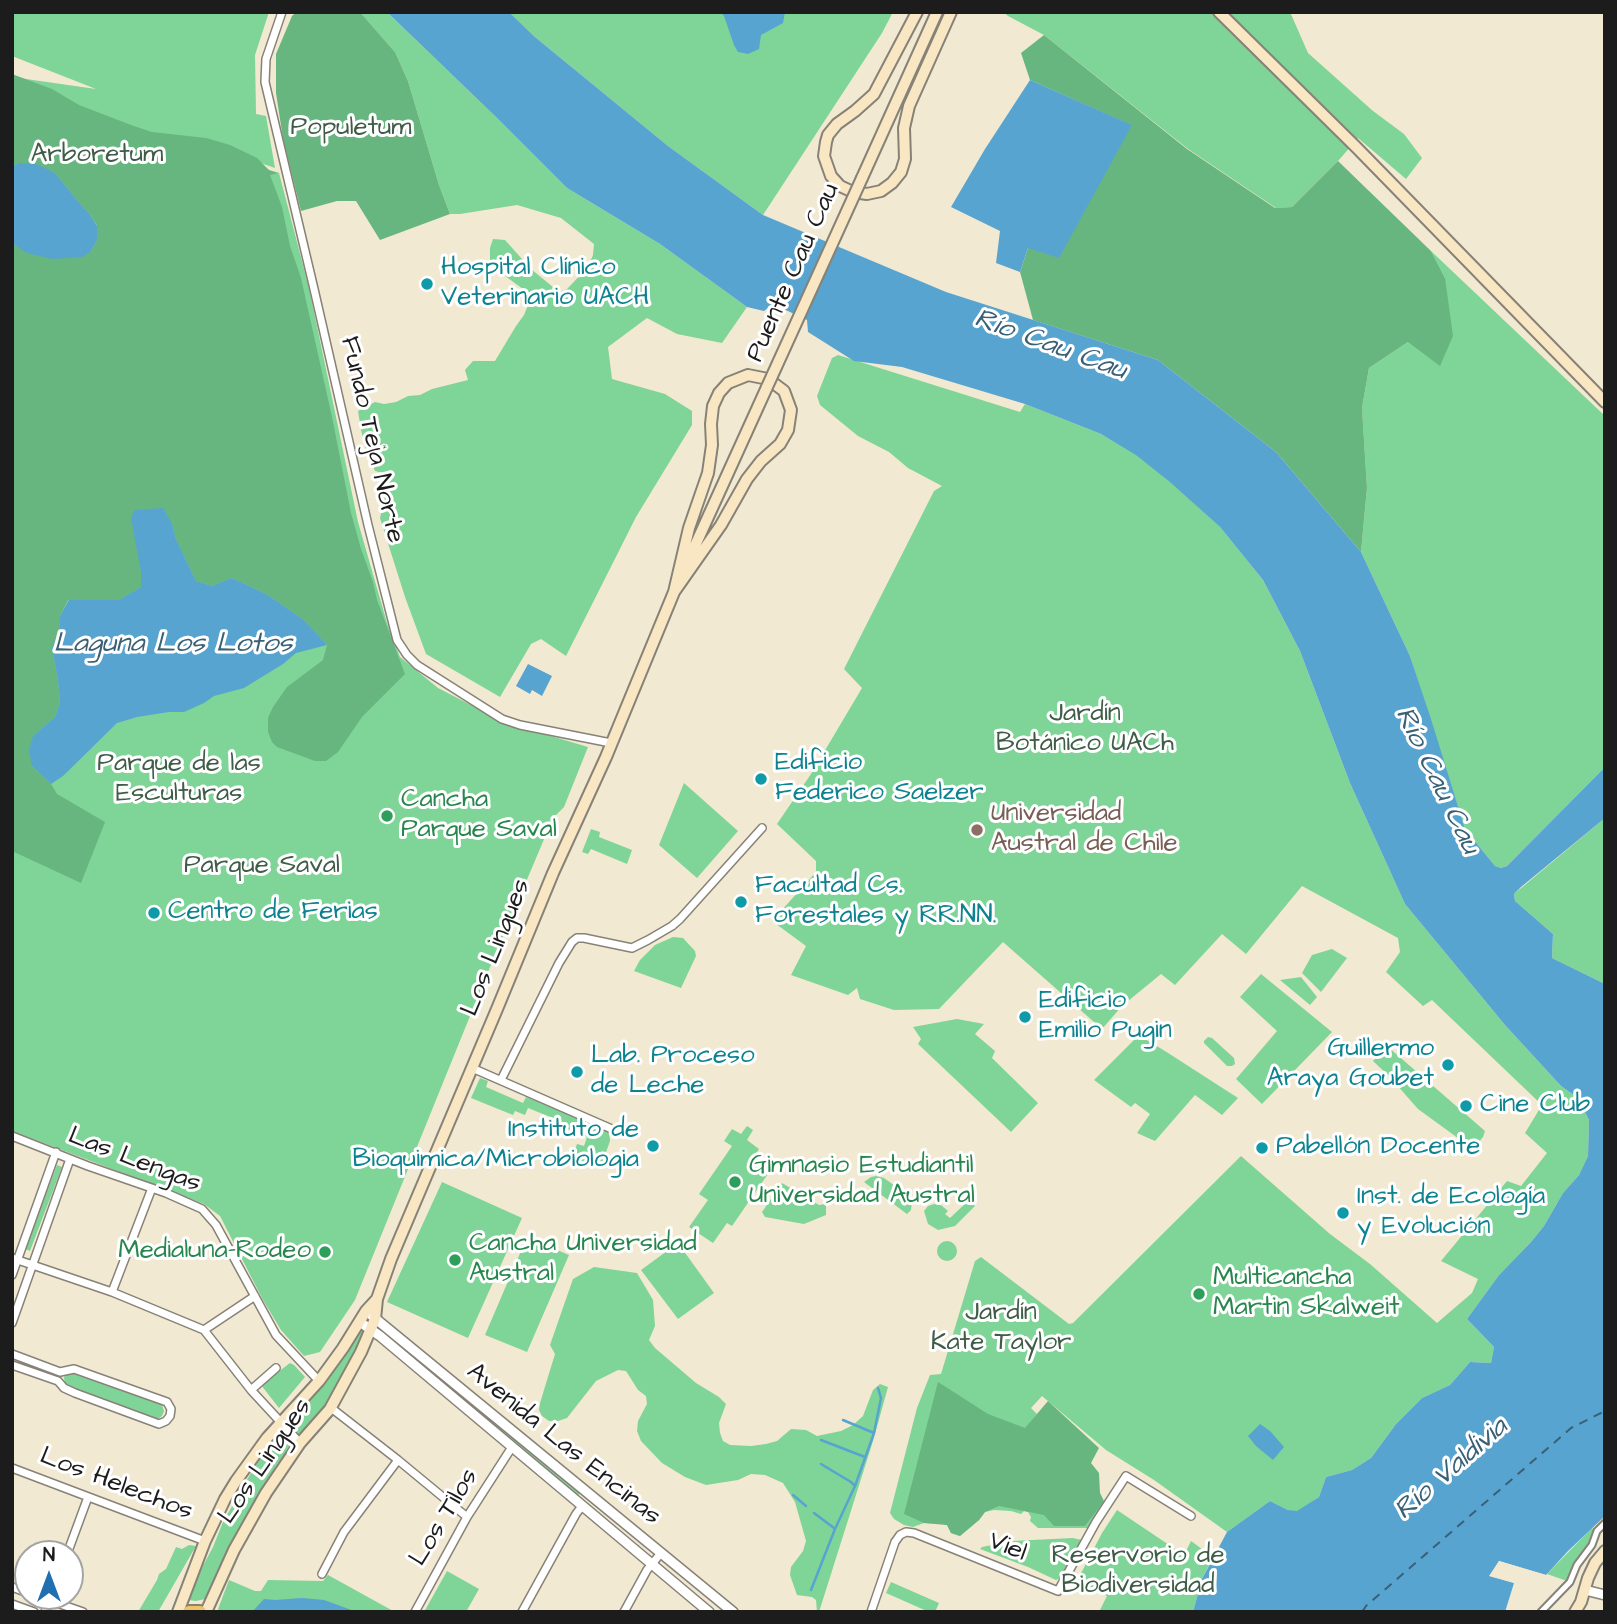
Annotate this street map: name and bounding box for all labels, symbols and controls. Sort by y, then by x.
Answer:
park label: Populetum [291,113,411,145]
park label: Arboretum [31,140,163,172]
street label: Puente Cau Cau [741,179,847,367]
place label: Hospital Clínico Veterinario UACH [441,253,649,314]
marker: Hospital Clínico Veterinario UACH [419,276,435,292]
water label: Río Cau Cau [970,303,1130,389]
street label: Fundo Teja Norte [332,334,410,546]
water label: Laguna Los Lotos [54,628,292,662]
park label: Jardín Botánico UACh [996,699,1174,760]
water label: Río Cau Cau [1386,702,1486,860]
place label: Edificio Federico Saelzer [775,748,984,810]
park label: Parque de las Esculturas [97,749,261,810]
marker: Edificio Federico Saelzer [753,771,769,787]
place label: Cancha Parque Saval [401,785,557,846]
place label: Universidad Austral de Chile [991,799,1178,860]
marker: Cancha Parque Saval [379,808,395,824]
marker: Universidad Austral de Chile [969,822,985,838]
park label: Parque Saval [184,851,340,883]
place label: Facultad Cs. Forestales y RR.NN. [755,871,996,932]
street label: Los Lingues [455,875,539,1021]
marker: Facultad Cs. Forestales y RR.NN. [733,894,749,910]
place label: Centro de Ferias [168,897,378,929]
marker: Centro de Ferias [146,905,162,921]
place label: Edificio Emilio Pugin [1039,986,1172,1048]
marker: Edificio Emilio Pugin [1017,1009,1033,1025]
place label: Guillermo Araya Goubet [1267,1034,1434,1096]
place label: Lab. Proceso de Leche [591,1041,755,1102]
marker: Guillermo Araya Goubet [1440,1057,1456,1073]
marker: Lab. Proceso de Leche [569,1064,585,1080]
place label: Cine Club [1480,1090,1590,1122]
marker: Cine Club [1458,1098,1474,1114]
place label: Instituto de Bioquimica/Microbiologia [352,1115,639,1176]
street label: Las Lengas [63,1121,205,1201]
place label: Pabellón Docente [1276,1132,1480,1164]
marker: Instituto de Bioquimica/Microbiologia [645,1138,661,1154]
marker: Pabellón Docente [1254,1140,1270,1156]
place label: Gimnasio Estudiantil Universidad Austral [749,1151,975,1212]
marker: Gimnasio Estudiantil Universidad Austral [727,1174,743,1190]
place label: Inst. de Ecología y Evolución [1357,1182,1545,1244]
marker: Inst. de Ecología y Evolución [1335,1205,1351,1221]
place label: Cancha Universidad Austral [469,1229,697,1290]
place label: Medialuna-Rodeo [118,1236,311,1268]
marker: Medialuna-Rodeo [317,1244,333,1260]
marker: Cancha Universidad Austral [447,1252,463,1268]
place label: Multicancha Martin Skalweit [1213,1263,1399,1324]
marker: Multicancha Martin Skalweit [1191,1286,1207,1302]
park label: Jardín Kate Taylor [931,1298,1071,1360]
street label: Avenida Las Encinas [460,1357,666,1533]
street label: Los Lingues [213,1393,319,1531]
water label: Río Valdivia [1389,1412,1515,1528]
street label: Los Helechos [35,1442,197,1528]
street label: Los Tilos [404,1464,486,1572]
street label: Viel [983,1526,1031,1570]
north arrow [14,1540,84,1610]
park label: Reservorio de Biodiversidad [1052,1541,1224,1602]
text: N [43,1542,55,1569]

